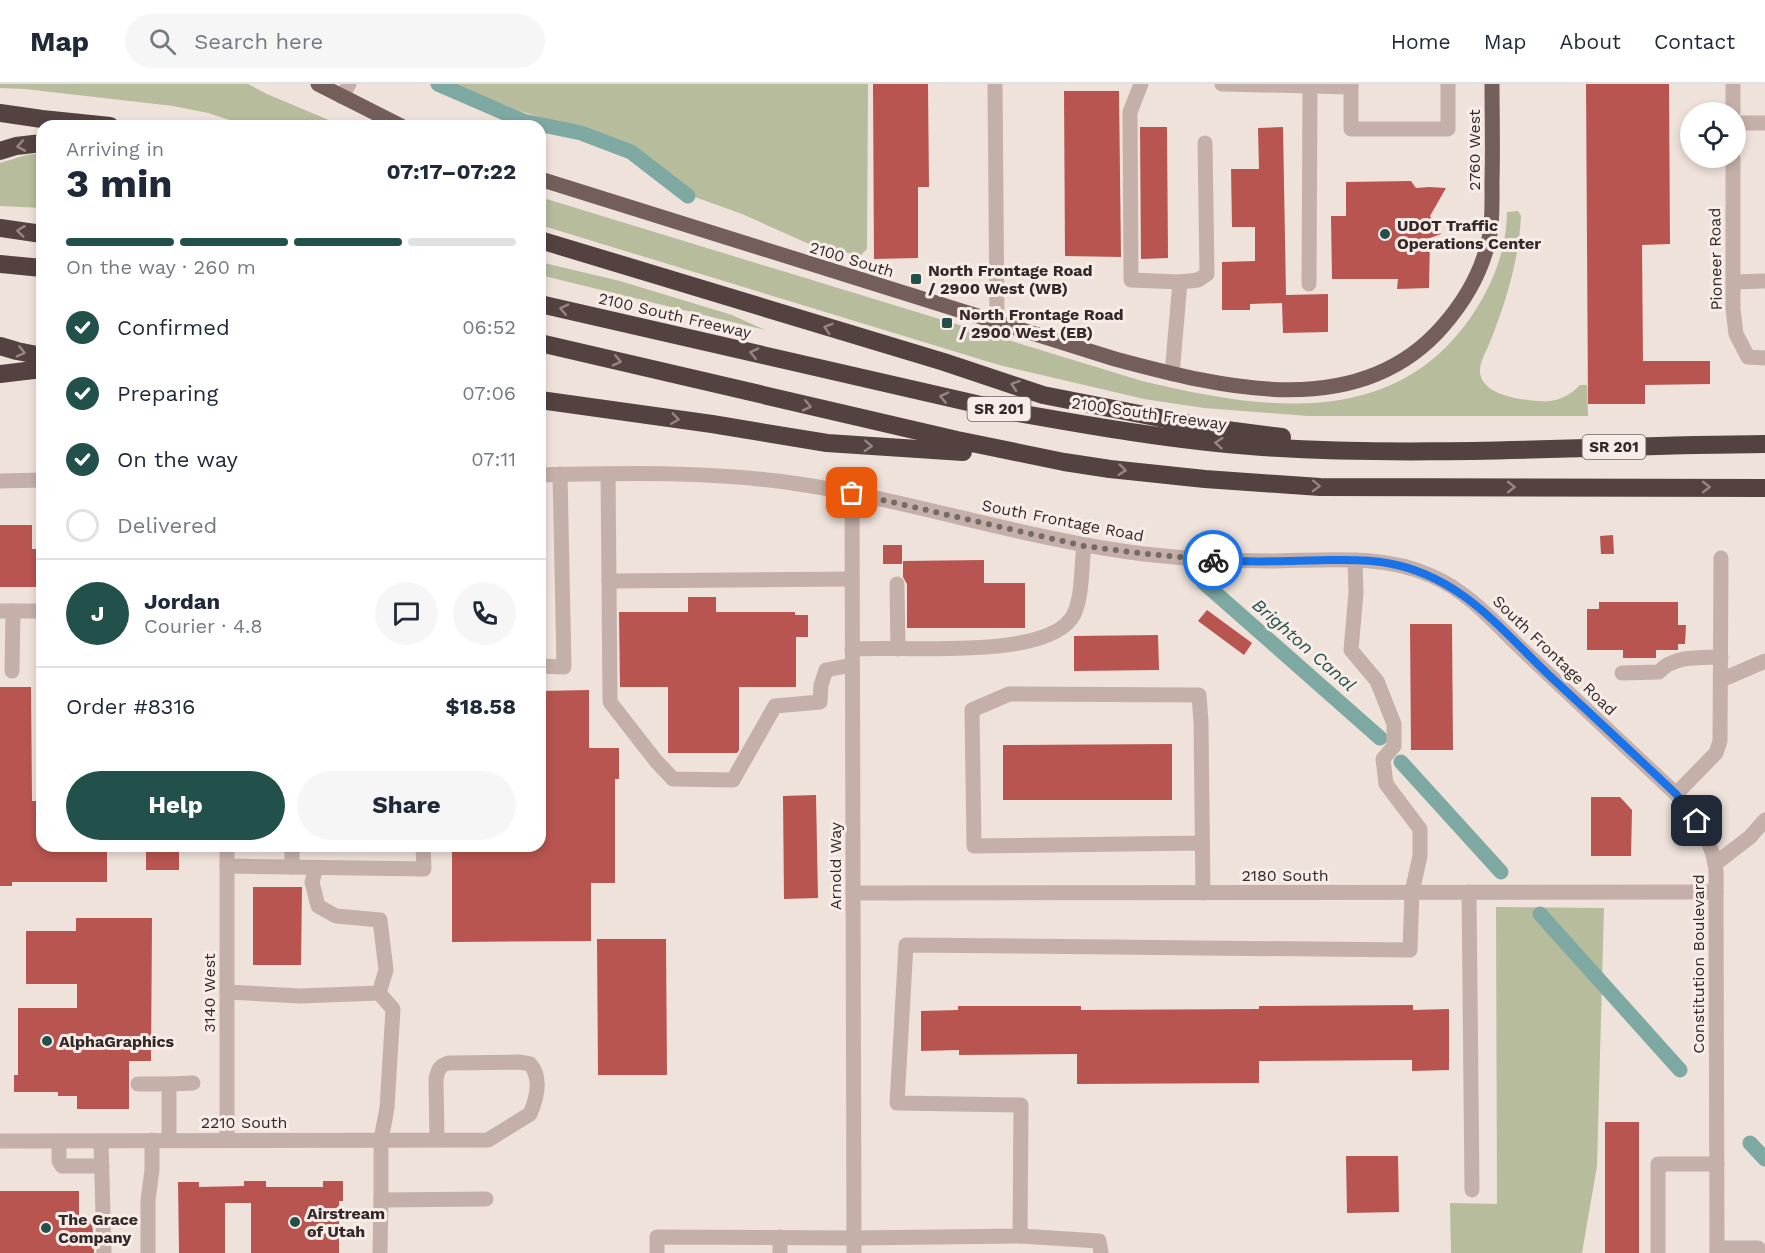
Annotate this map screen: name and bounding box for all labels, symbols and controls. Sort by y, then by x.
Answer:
search box [125,14,545,68]
text: Map [30,25,89,58]
icon: search [146,25,179,58]
text: Search here [194,29,323,54]
text: Home [1391,29,1451,54]
text: Map [1484,29,1527,54]
text: About [1560,29,1621,54]
text: Contact [1654,29,1735,54]
map controls [1680,102,1746,168]
button: locate [1680,102,1746,168]
street label: 2760 West [1465,109,1484,191]
text: Arriving in [66,137,164,161]
one-way arrow [16,139,26,152]
text: 07:17–07:22 [387,159,516,184]
text: 3 min [66,161,173,206]
street label: Pioneer Road [1705,208,1726,310]
place label: UDOT Traffic Operations Center [1397,216,1541,253]
one-way arrow [16,225,26,238]
marker: UDOT Traffic Operations Center [1378,227,1392,241]
street label: 2100 South [807,238,896,281]
text: On the way · 260 m [66,255,256,279]
place label: North Frontage Road / 2900 West (WB) [928,261,1092,298]
marker: North Frontage Road / 2900 West (WB) [909,272,923,286]
street label: 2100 South Freeway [597,289,754,343]
one-way arrow [559,304,569,317]
place label: North Frontage Road / 2900 West (EB) [959,305,1123,342]
icon: check [66,311,99,344]
text: Confirmed [117,315,230,340]
text: 06:52 [462,315,516,339]
marker: North Frontage Road / 2900 West (EB) [940,316,954,330]
one-way arrow [823,322,834,335]
one-way arrow [16,344,26,357]
one-way arrow [749,347,759,360]
one-way arrow [612,354,622,367]
icon: check [66,377,99,410]
one-way arrow [1010,379,1021,392]
text: Preparing [117,381,218,406]
text: 07:06 [462,381,516,405]
one-way arrow [939,391,949,404]
street label: 2100 South Freeway [1070,393,1228,434]
road number: SR 201 [968,397,1030,421]
one-way arrow [802,398,812,411]
one-way arrow [671,412,680,424]
road number: SR 201 [1582,435,1646,459]
one-way arrow [1214,437,1224,450]
one-way arrow [864,439,873,452]
icon: check [66,443,99,476]
text: On the way [117,447,238,472]
text: 07:11 [471,447,516,471]
one-way arrow [1117,463,1126,476]
pin [826,467,877,518]
icon: bag [835,476,868,509]
one-way arrow [1311,480,1320,493]
one-way arrow [1506,481,1515,493]
one-way arrow [1701,481,1710,493]
street label: South Frontage Road [980,495,1145,546]
text: Delivered [117,513,217,538]
courier [1183,530,1243,590]
icon: bike [1197,544,1230,577]
button: chat [375,582,438,645]
button: phone [453,582,516,645]
text: Jordan [144,589,220,614]
street label: South Frontage Road [1489,591,1620,719]
water label: Brighton Canal [1248,594,1360,695]
text: J [91,601,104,626]
text: Courier · 4.8 [144,614,263,638]
text: Order #8316 [66,694,195,719]
text: $18.58 [446,694,516,719]
button: Help [66,771,285,840]
button: Share [297,771,516,840]
pin [1671,795,1722,846]
icon: home [1680,804,1713,837]
street label: Arnold Way [826,821,845,910]
street label: 2180 South [1241,866,1329,885]
street label: Constitution Boulevard [1689,874,1708,1054]
street label: 3140 West [200,953,219,1033]
place label: AlphaGraphics [59,1032,175,1051]
marker: AlphaGraphics [40,1034,54,1048]
street label: 2210 South [201,1113,287,1132]
place label: Airstream of Utah [307,1204,385,1241]
place label: The Grace Company [58,1210,138,1247]
marker: Airstream of Utah [288,1215,302,1229]
marker: The Grace Company [39,1221,53,1235]

